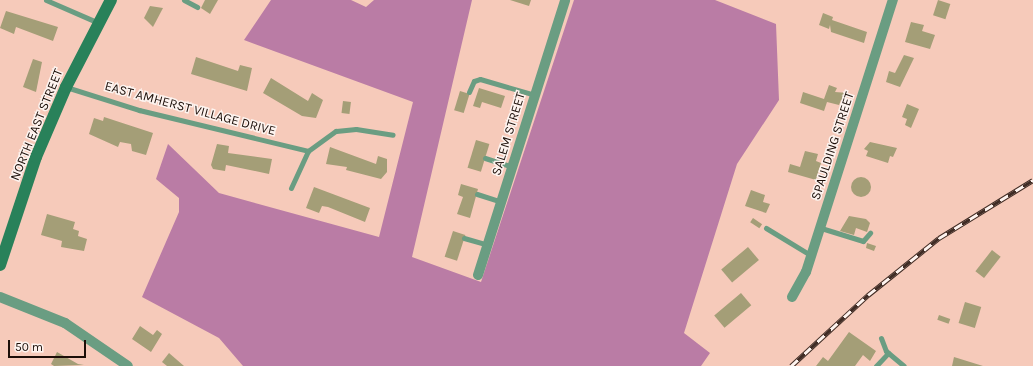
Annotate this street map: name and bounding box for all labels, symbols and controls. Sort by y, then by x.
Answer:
street label: NORTH EAST STREET [7,67,67,183]
street label: EAST AMHERST VILLAGE DRIVE [103,79,277,139]
street label: SALEM STREET [489,90,529,178]
street label: SPAULDING STREET [808,90,858,202]
scale bar [10,332,88,358]
text: 50 m [15,340,43,354]

